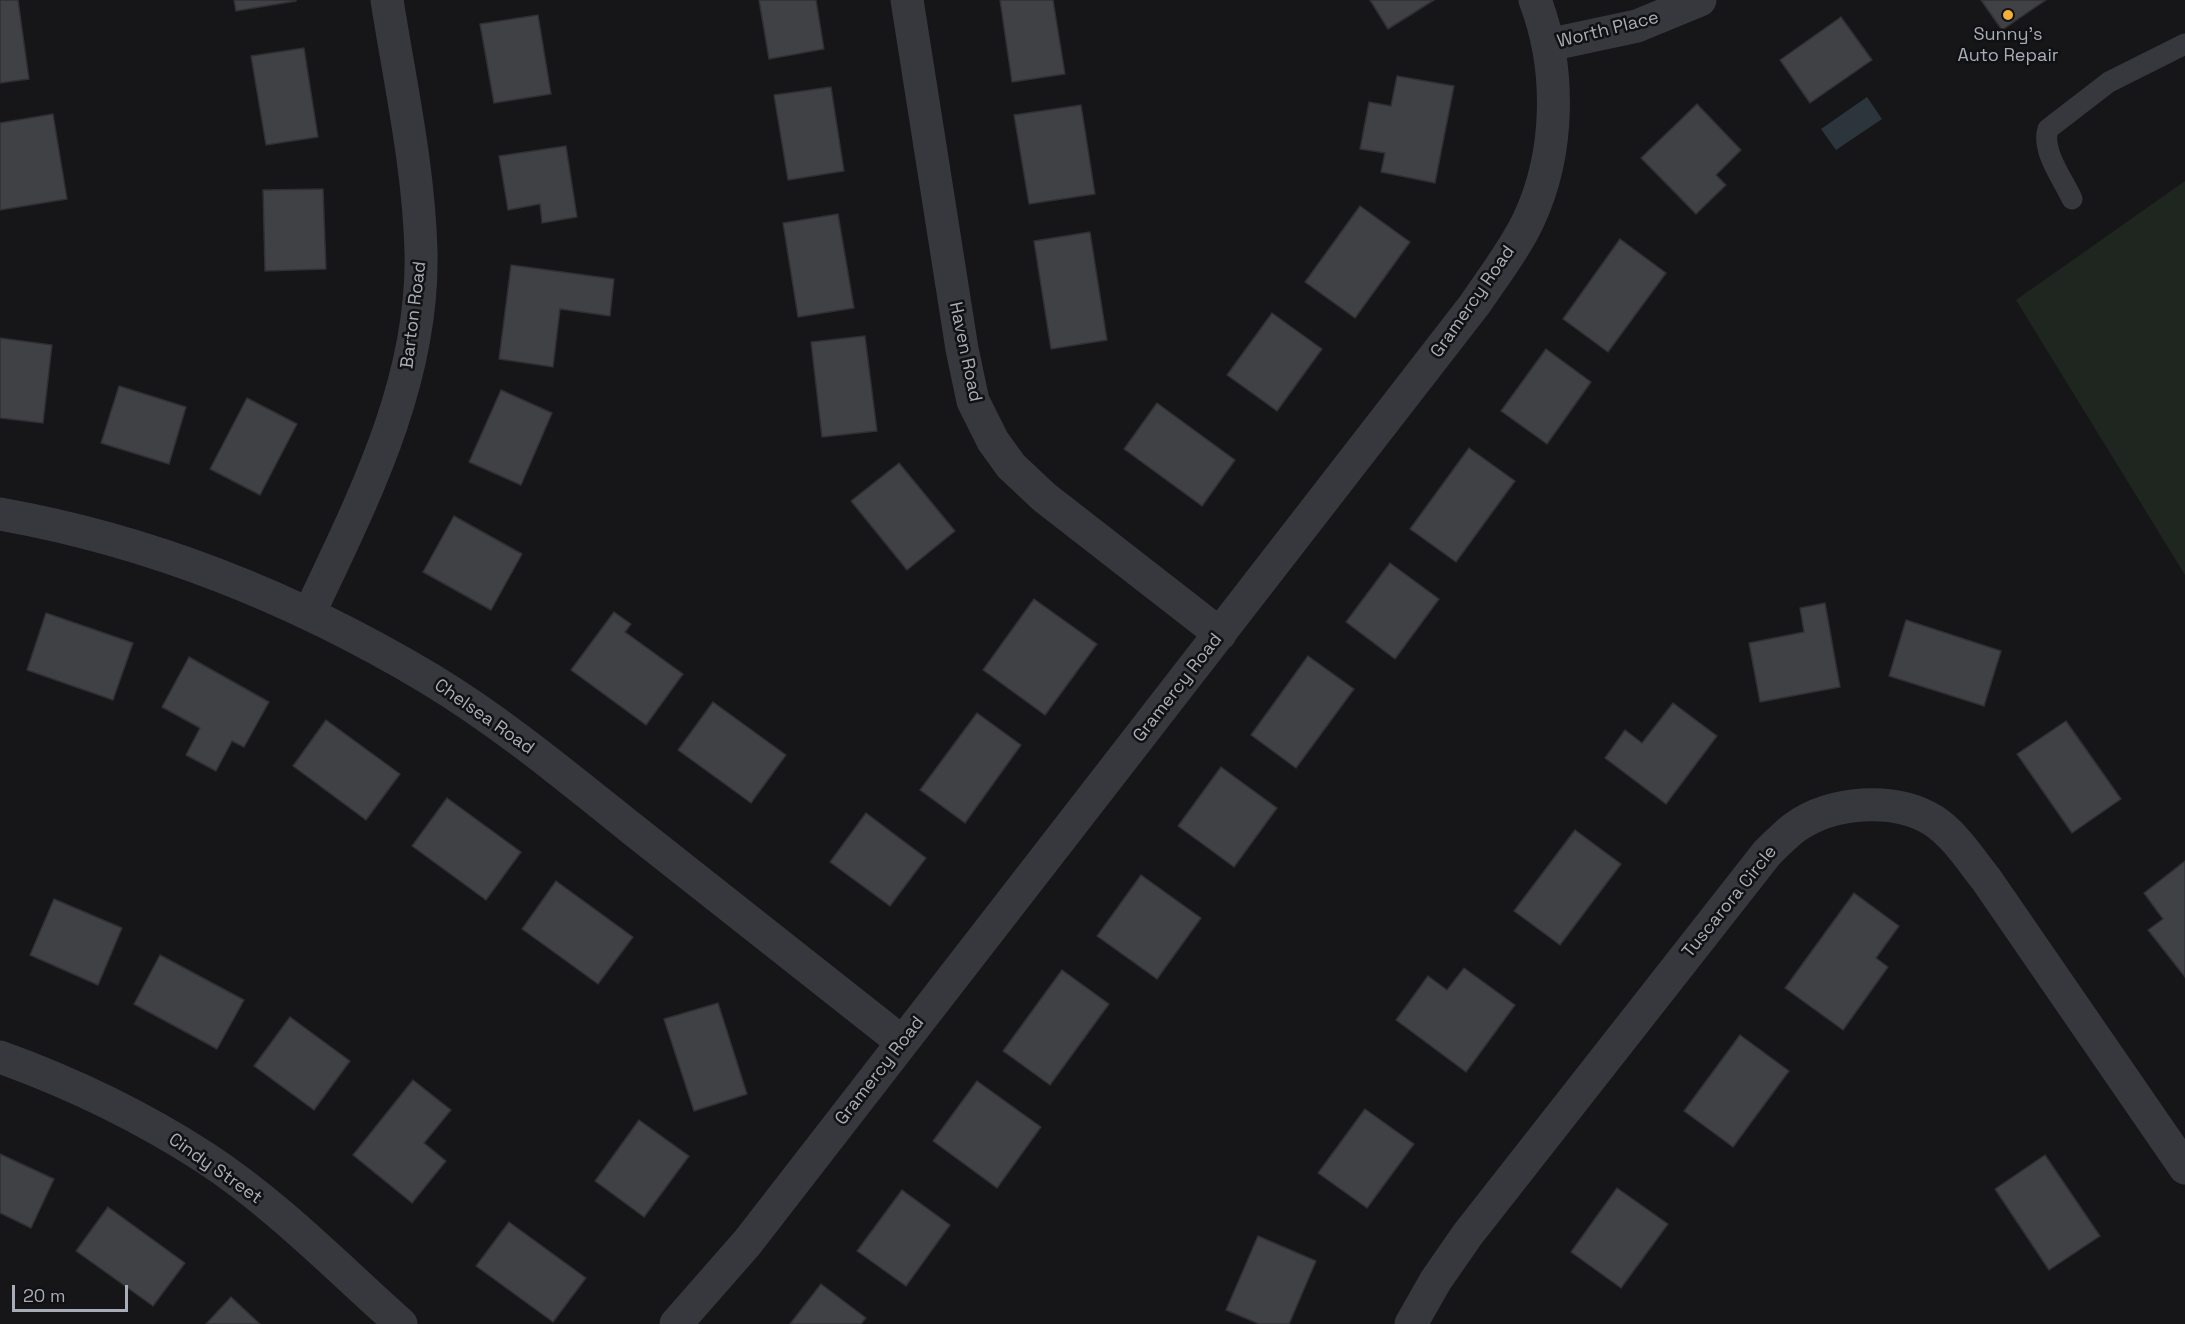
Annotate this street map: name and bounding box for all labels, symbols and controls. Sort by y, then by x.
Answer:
street label: Worth Place [1555,7,1661,53]
marker: Sunny's Auto Repair [2001,8,2015,22]
place label: Sunny's Auto Repair [1957,24,2059,66]
street label: Gramercy Road [1426,242,1520,362]
street label: Barton Road [397,260,431,370]
street label: Haven Road [944,300,986,404]
street label: Gramercy Road [1129,629,1227,747]
street label: Chelsea Road [430,675,538,759]
street label: Tuscarora Circle [1678,842,1782,962]
street label: Gramercy Road [831,1012,929,1130]
street label: Cindy Street [164,1129,266,1209]
scale bar [15,1273,130,1311]
text: 20 m [23,1284,66,1307]

